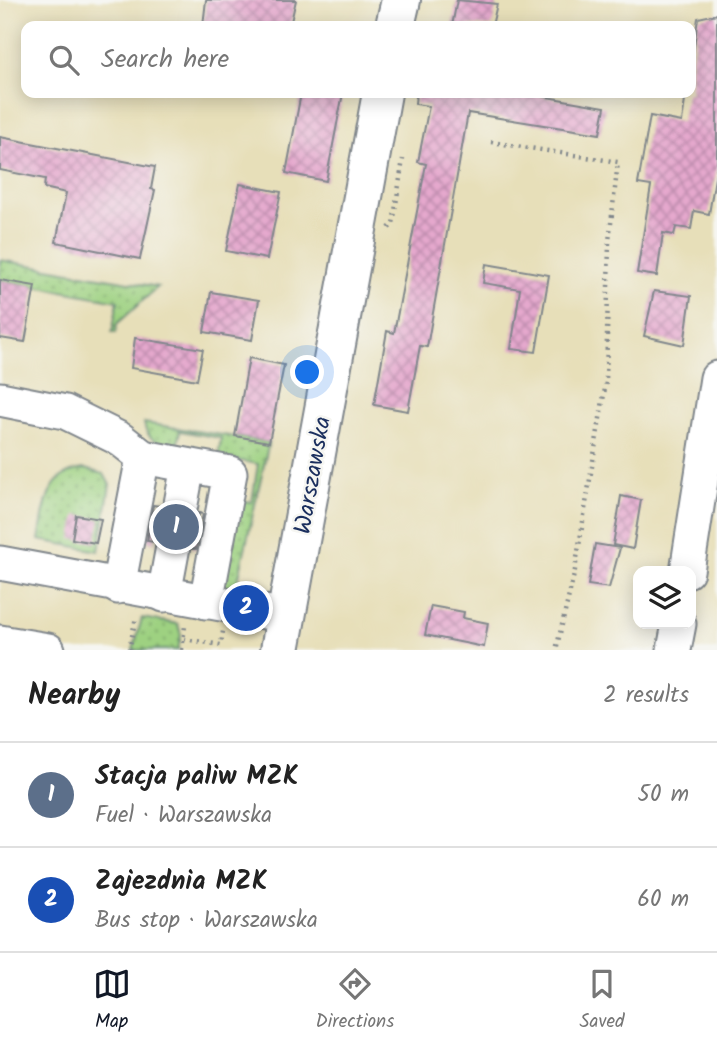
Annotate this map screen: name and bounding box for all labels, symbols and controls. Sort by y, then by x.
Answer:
search box [21,21,696,98]
text: Search here [101,39,229,81]
icon: search [45,41,83,79]
your location [290,355,324,389]
street label: Warszawska [284,413,343,537]
pin: 1 [153,501,199,553]
map controls [633,566,696,629]
button: layers [633,566,696,629]
pin: 2 [223,582,269,634]
text: Nearby [28,672,120,720]
text: 2 results [603,678,689,714]
text: Stacja paliw MZK [95,756,299,798]
text: 1 [48,777,54,813]
text: 50 m [638,777,689,813]
text: Fuel · Warszawska [95,798,272,834]
text: Zajezdnia MZK [95,861,268,903]
text: 2 [44,882,58,918]
text: 60 m [637,882,689,918]
text: Bus stop · Warszawska [95,903,318,939]
tab: Map [93,965,131,1037]
tab: Directions [316,965,394,1037]
tab: Saved [579,965,624,1037]

